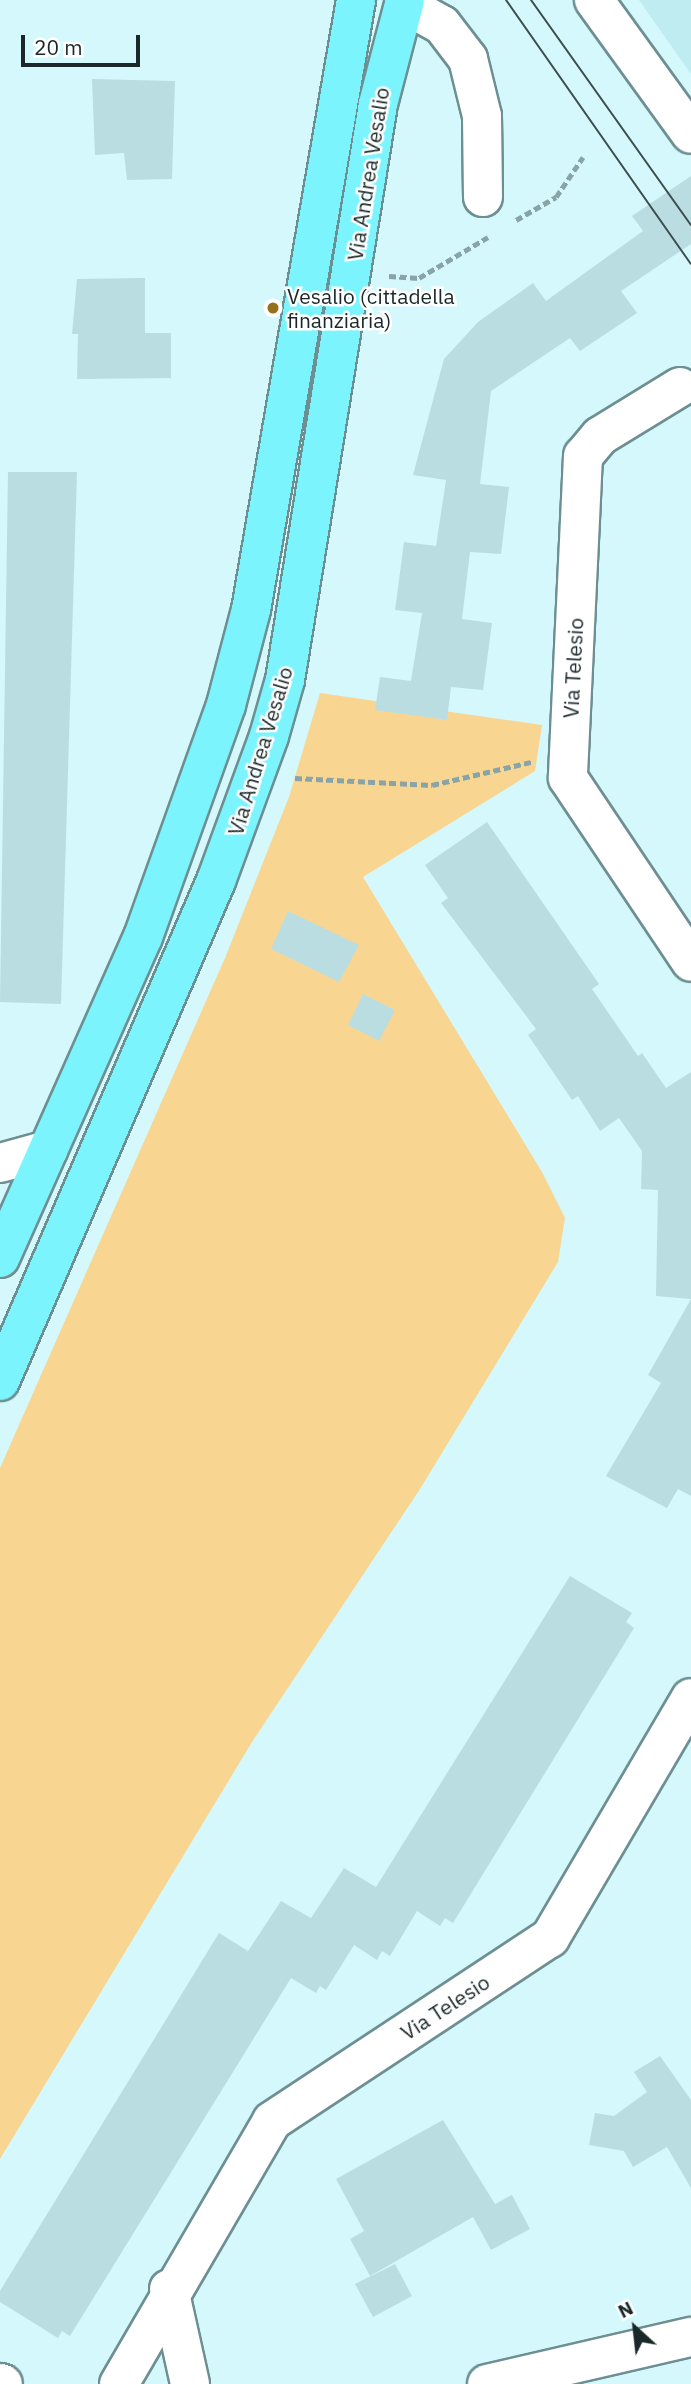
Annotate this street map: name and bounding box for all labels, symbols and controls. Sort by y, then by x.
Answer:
scale bar [24,21,144,65]
text: 20 m [34,33,83,61]
street label: Via Andrea Vesalio [342,86,394,262]
place label: Vesalio (cittadella finanziaria) [287,283,455,333]
marker: Vesalio (cittadella finanziaria) [265,300,281,316]
street label: Via Telesio [558,617,588,719]
street label: Via Andrea Vesalio [222,664,298,838]
street label: Via Telesio [396,1969,494,2045]
north arrow [600,2293,670,2363]
text: N [614,2295,637,2323]

